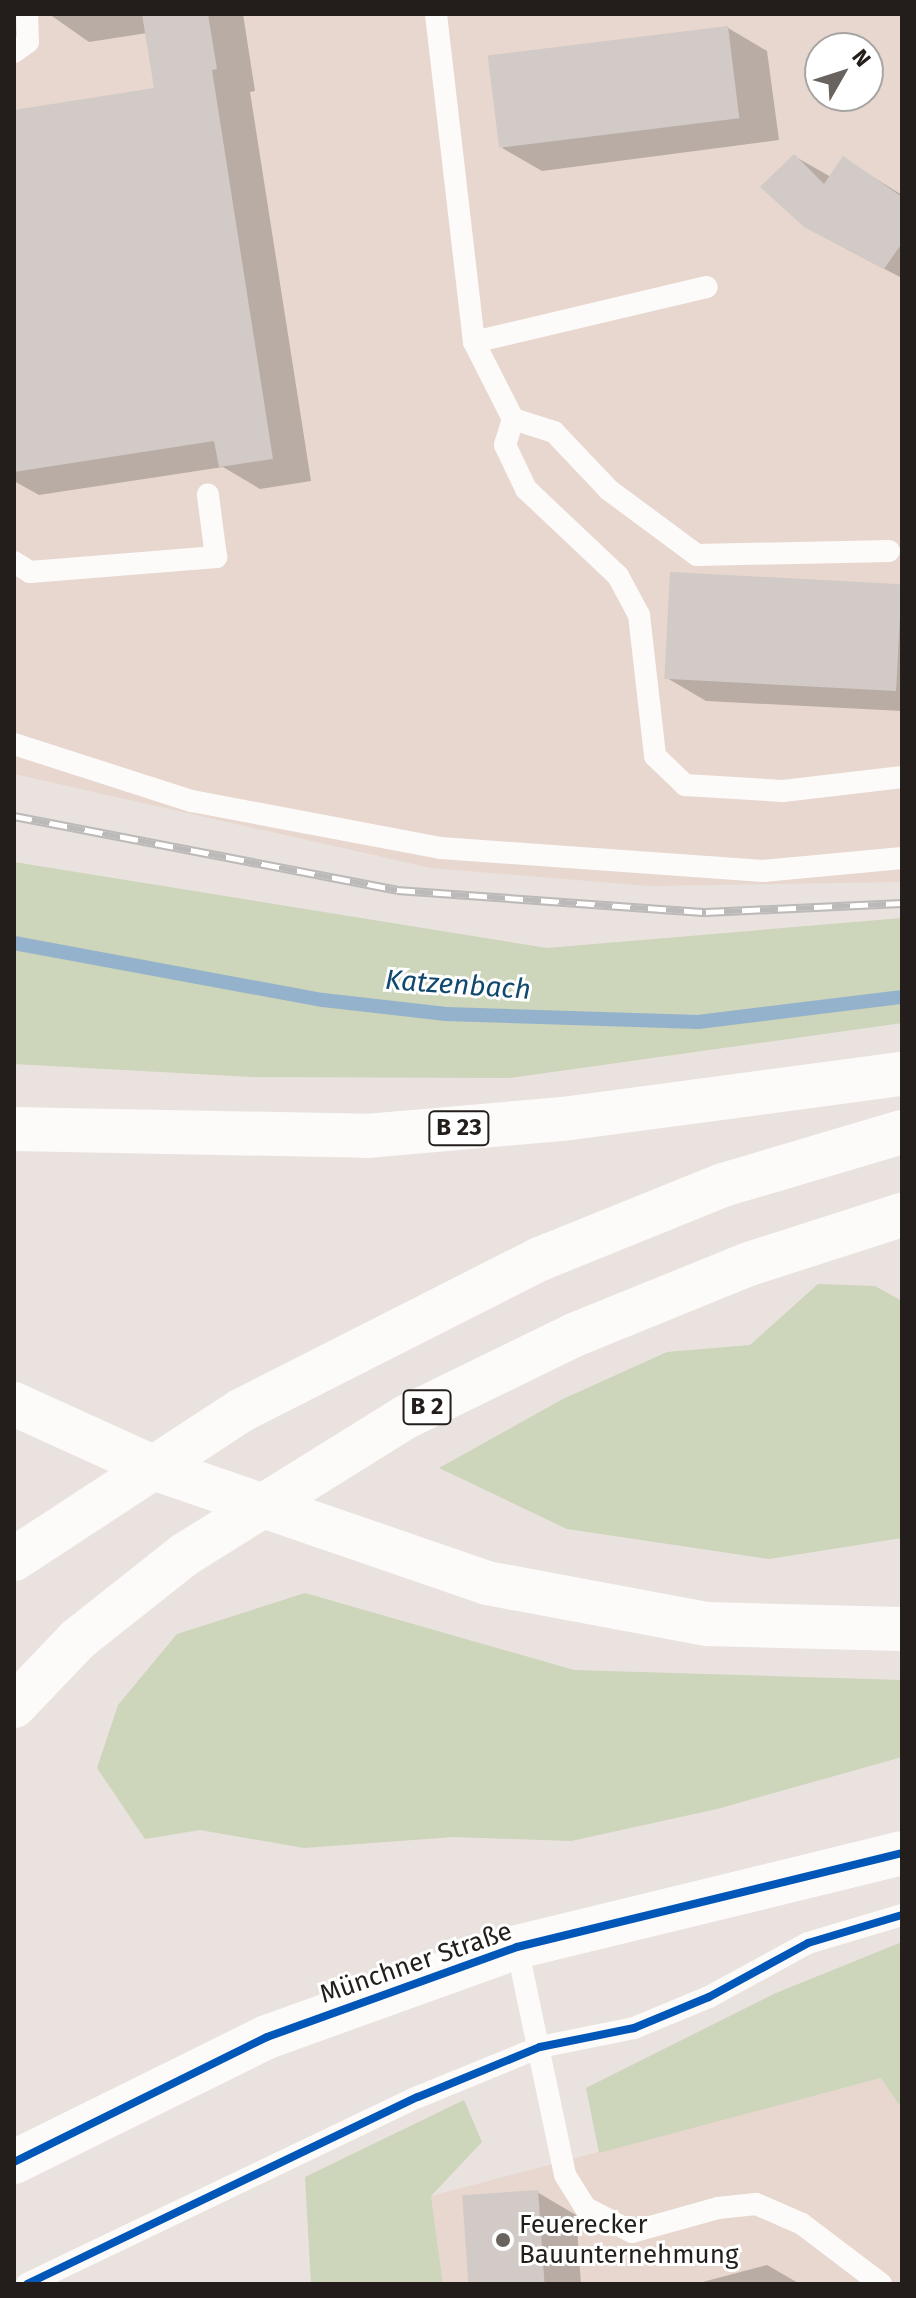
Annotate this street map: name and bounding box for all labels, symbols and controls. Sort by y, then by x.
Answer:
north arrow [804,32,884,112]
text: N [846,44,877,72]
water label: Katzenbach [384,963,532,1007]
road number: B 23 [427,1108,491,1148]
road number: B 2 [401,1387,453,1427]
street label: Münchner Straße [316,1916,516,2010]
place label: Feuerecker Bauunternehmung [519,2209,738,2270]
marker: Feuerecker Bauunternehmung [494,2231,512,2249]

